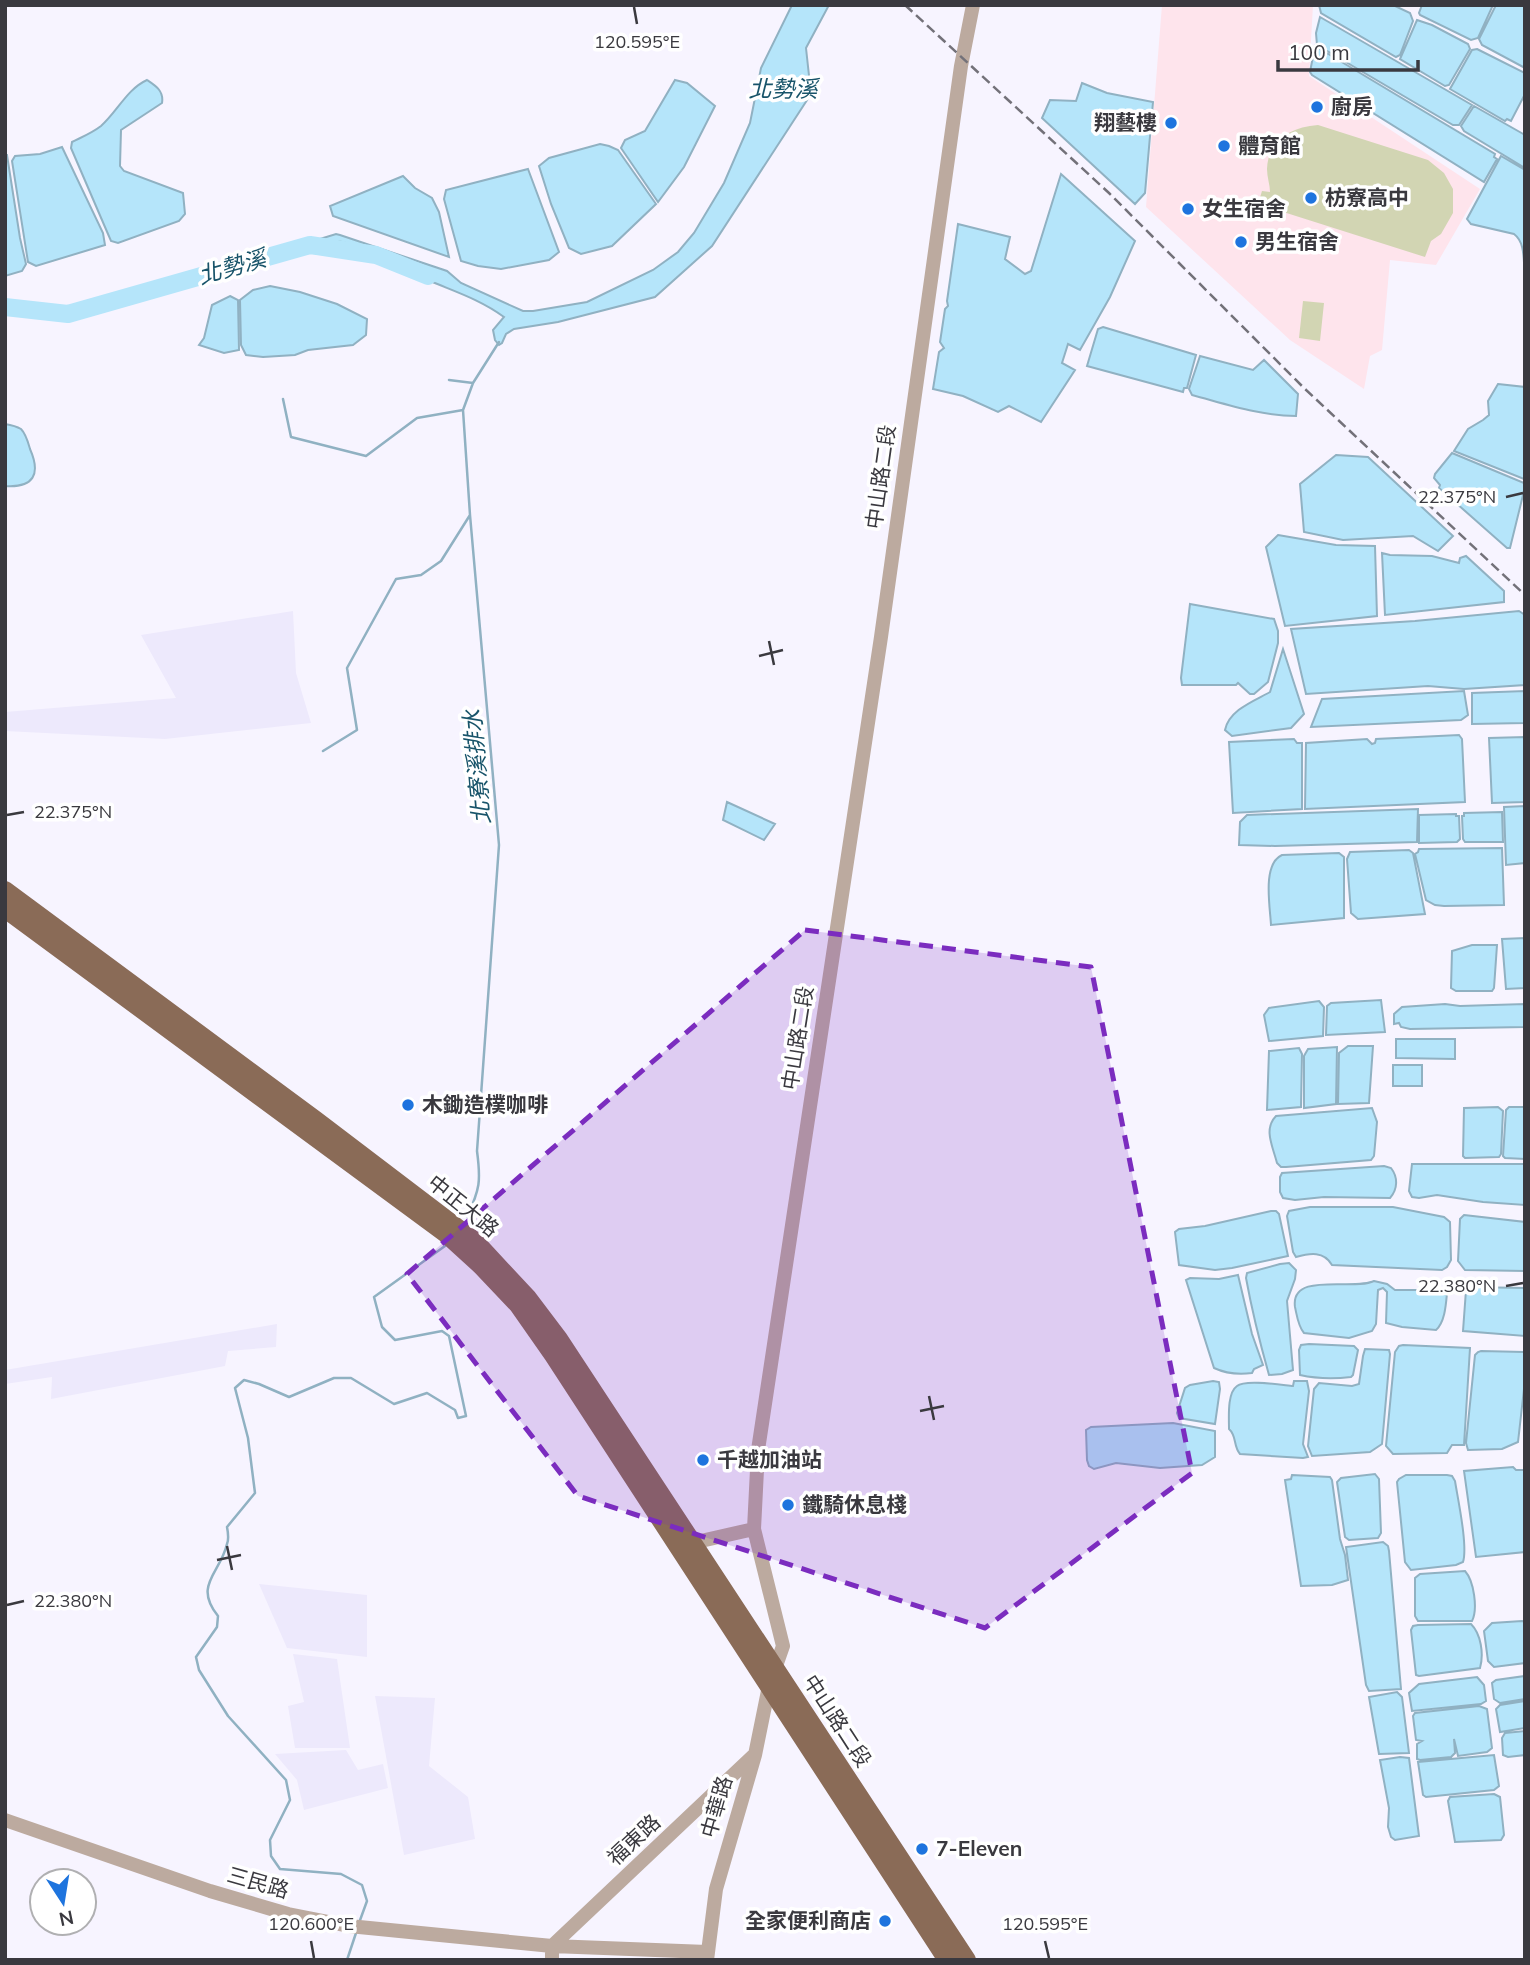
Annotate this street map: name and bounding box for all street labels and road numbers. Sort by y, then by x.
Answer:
street label: 中山路二段 [860,423,900,531]
street label: 中山路二段 [776,984,818,1092]
street label: 中正大路 [423,1169,504,1242]
street label: 中山路二段 [798,1669,877,1772]
street label: 中華路 [695,1773,737,1841]
street label: 福東路 [601,1808,665,1870]
street label: 三民路 [224,1861,292,1903]

